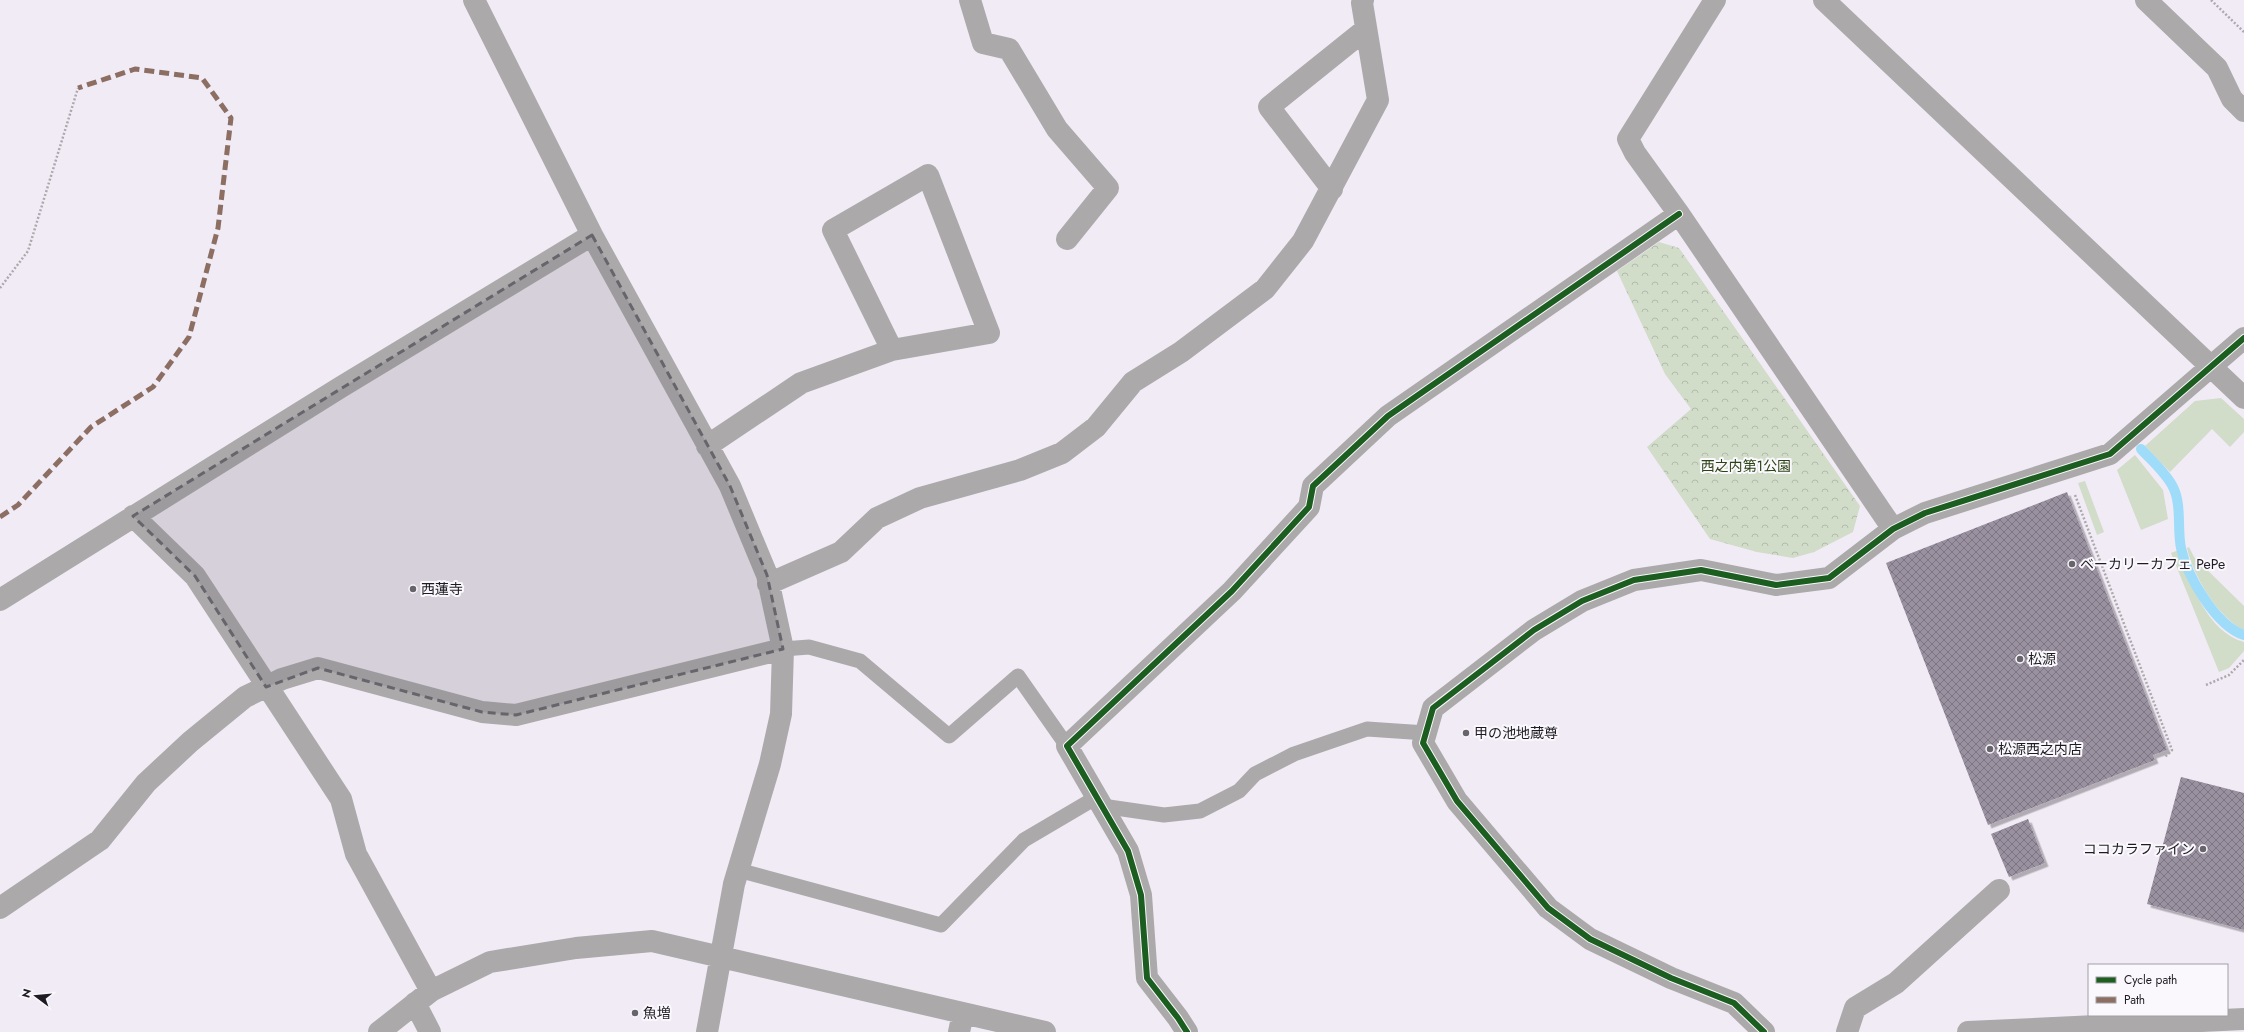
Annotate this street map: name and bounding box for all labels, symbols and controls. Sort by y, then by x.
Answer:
park label: 西之内第1公園 [1701,456,1791,476]
place label: ベーカリーカフェ PePe [2080,554,2225,574]
marker: ベーカリーカフェ PePe [2067,559,2077,569]
place label: 西蓮寺 [421,579,463,599]
marker: 西蓮寺 [408,584,418,594]
place label: 松源 [2028,649,2056,669]
marker: 松源 [2015,654,2025,664]
place label: 甲の池地蔵尊 [1474,723,1558,743]
marker: 甲の池地蔵尊 [1461,728,1471,738]
place label: 松源西之内店 [1998,739,2082,759]
marker: 松源西之内店 [1985,744,1995,754]
place label: ココカラファイン [2083,839,2195,859]
marker: ココカラファイン [2198,844,2208,854]
legend [2088,964,2228,1016]
text: Cycle path [2124,971,2177,989]
north arrow [16,976,56,1016]
text: N [17,987,35,1000]
text: Path [2124,991,2145,1009]
place label: 魚増 [643,1003,671,1023]
marker: 魚増 [630,1008,640,1018]

